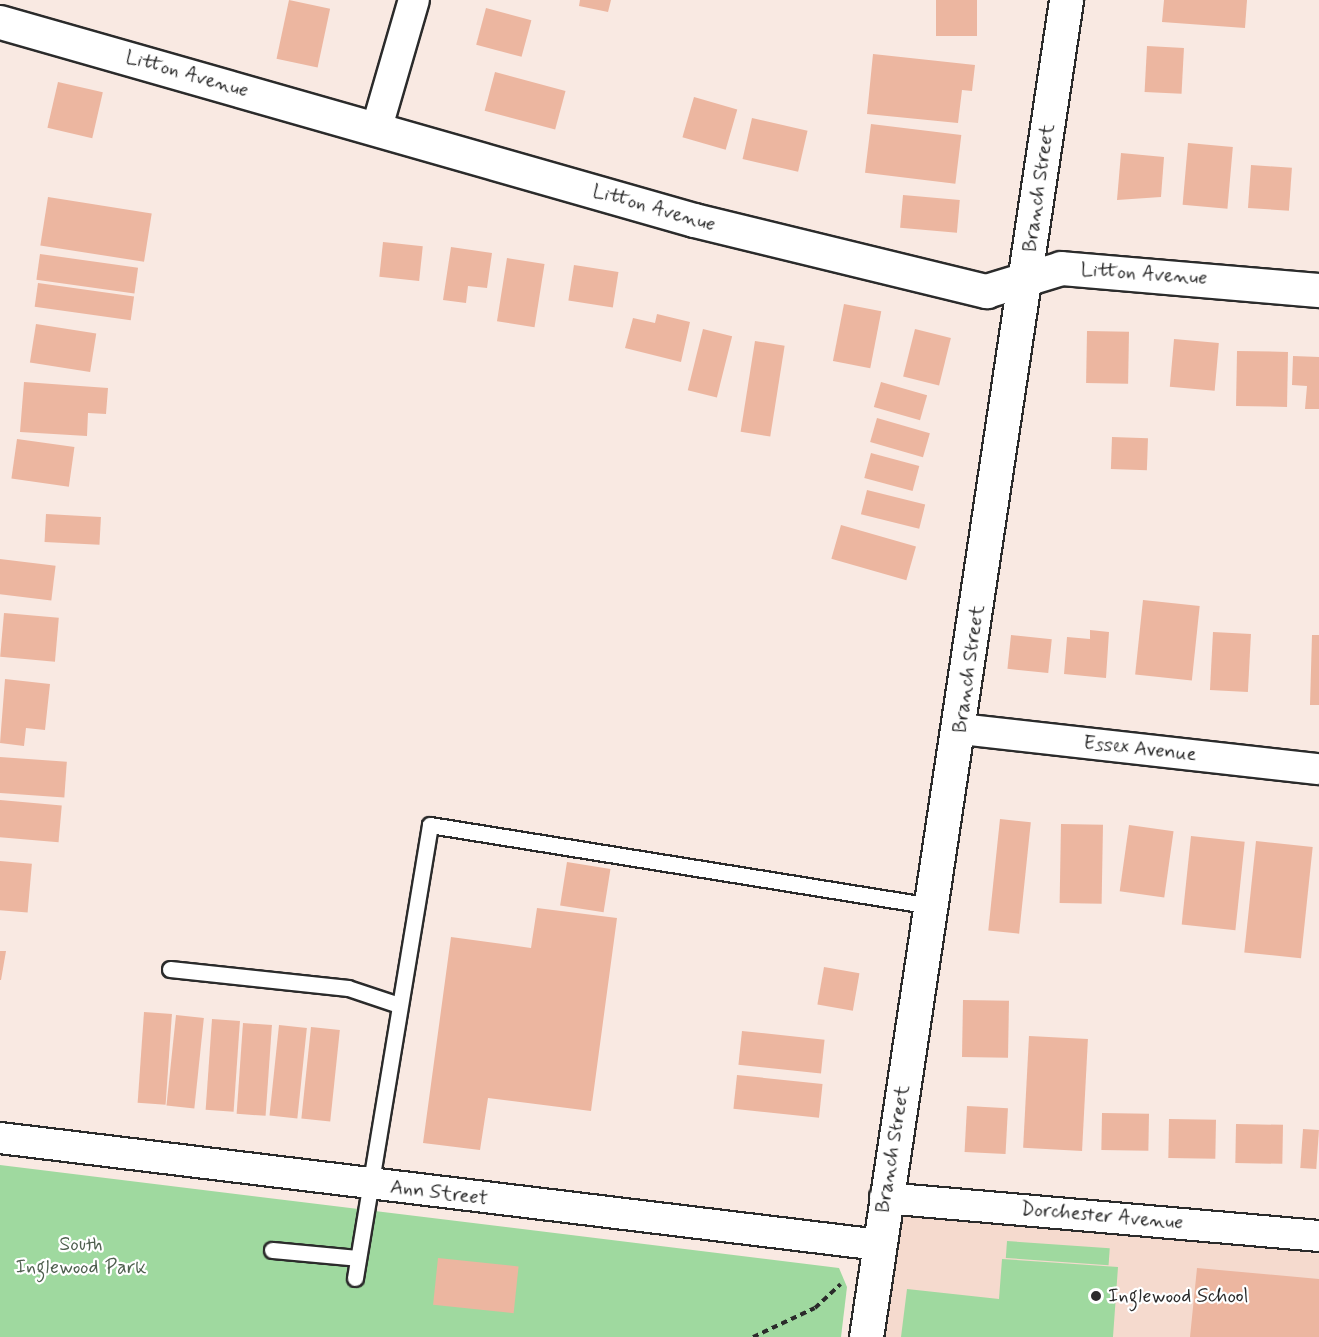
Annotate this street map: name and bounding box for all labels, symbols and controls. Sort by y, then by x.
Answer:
street label: Litton Avenue [124,45,250,103]
street label: Branch Street [1018,122,1060,254]
street label: Litton Avenue [591,179,717,237]
street label: Litton Avenue [1082,258,1206,290]
street label: Branch Street [948,603,990,735]
street label: Essex Avenue [1082,731,1198,767]
street label: Branch Street [871,1083,915,1215]
street label: Ann Street [389,1175,489,1211]
street label: Dorchester Avenue [1021,1197,1183,1235]
park label: South Inglewood Park [17,1233,145,1280]
place label: Inglewood School [1108,1284,1248,1308]
marker: Inglewood School [1089,1289,1103,1303]

